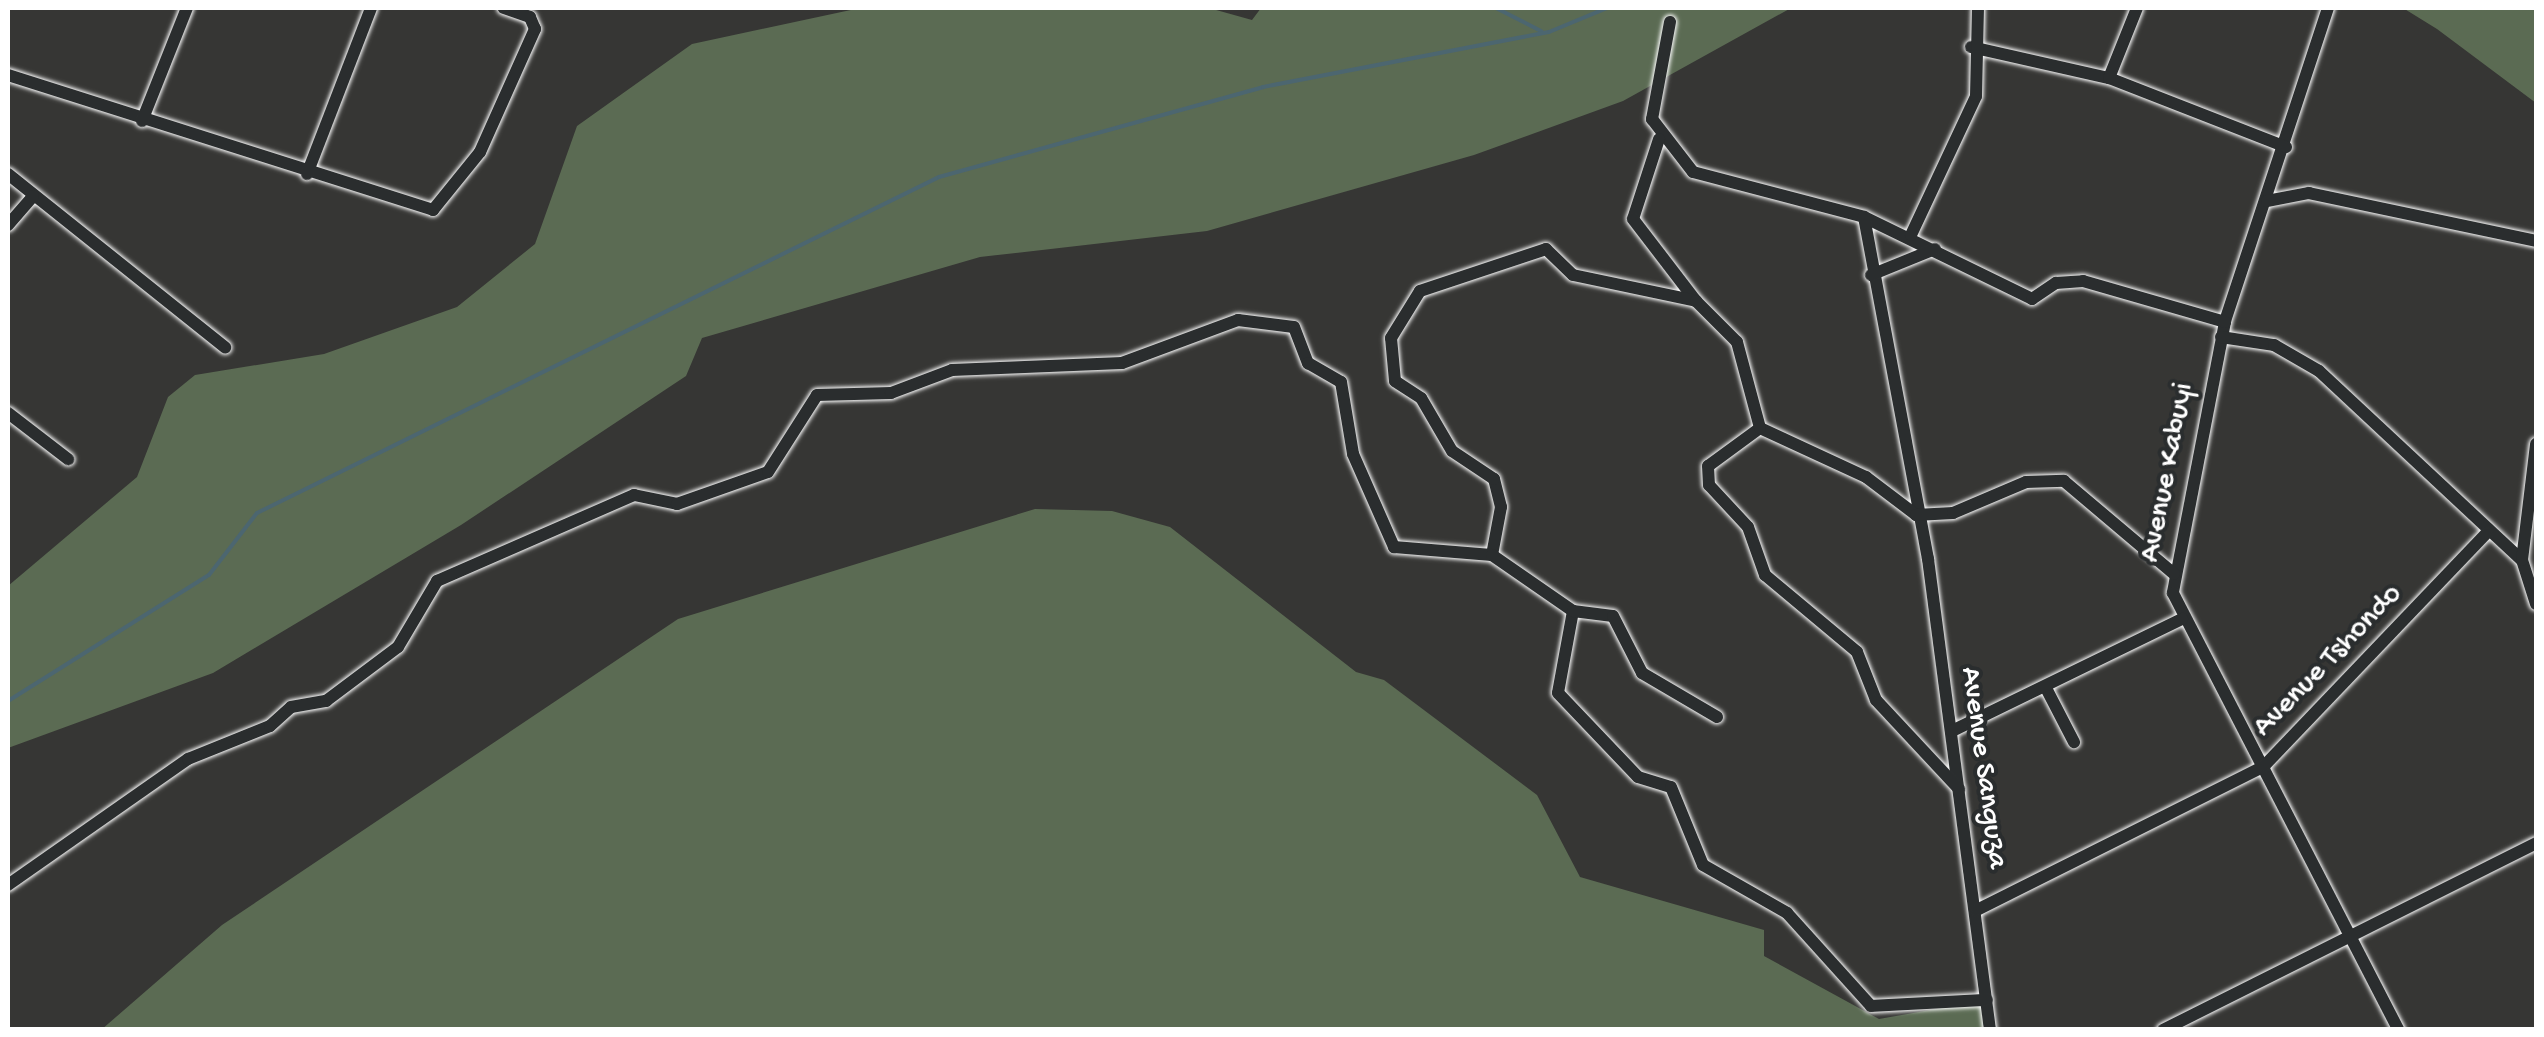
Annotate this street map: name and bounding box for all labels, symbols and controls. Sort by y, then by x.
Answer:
street label: Avenue Kabuyi [2134,380,2204,566]
street label: Avenue Tshondo [2247,578,2411,746]
street label: Avenue Sanguza [1950,665,2014,871]

